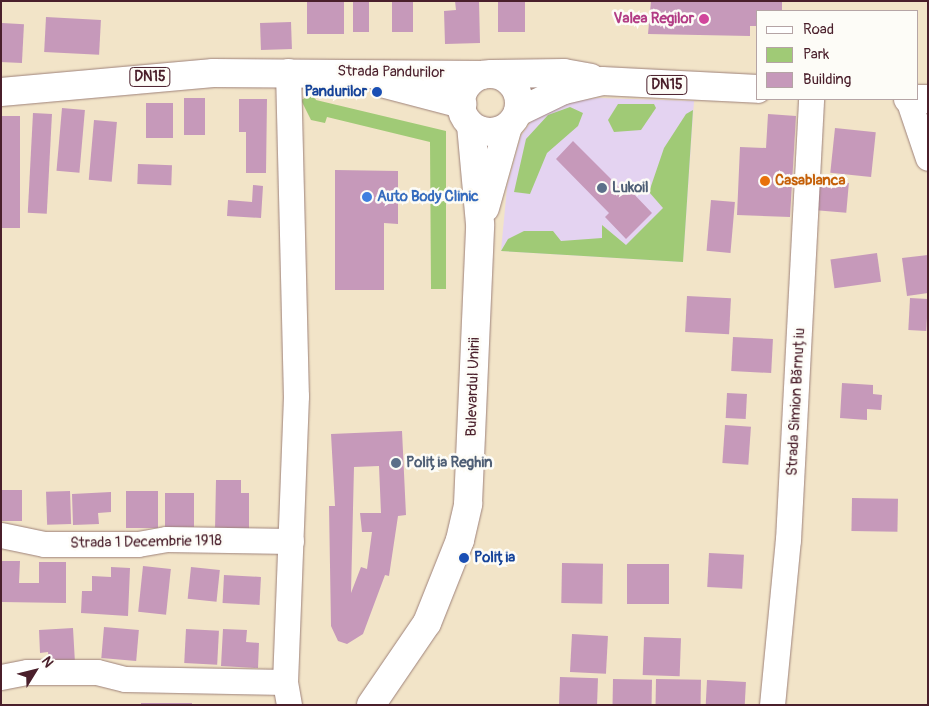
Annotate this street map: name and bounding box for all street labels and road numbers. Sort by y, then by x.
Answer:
street label: Strada Pandurilor [337,62,445,82]
road number: DN15 [129,66,171,88]
road number: DN15 [646,74,688,96]
street label: Strada Simion Bărnuțiu [783,328,809,476]
street label: Bulevardul Unirii [462,337,484,437]
street label: Strada 1 Decembrie 1918 [70,532,222,552]

